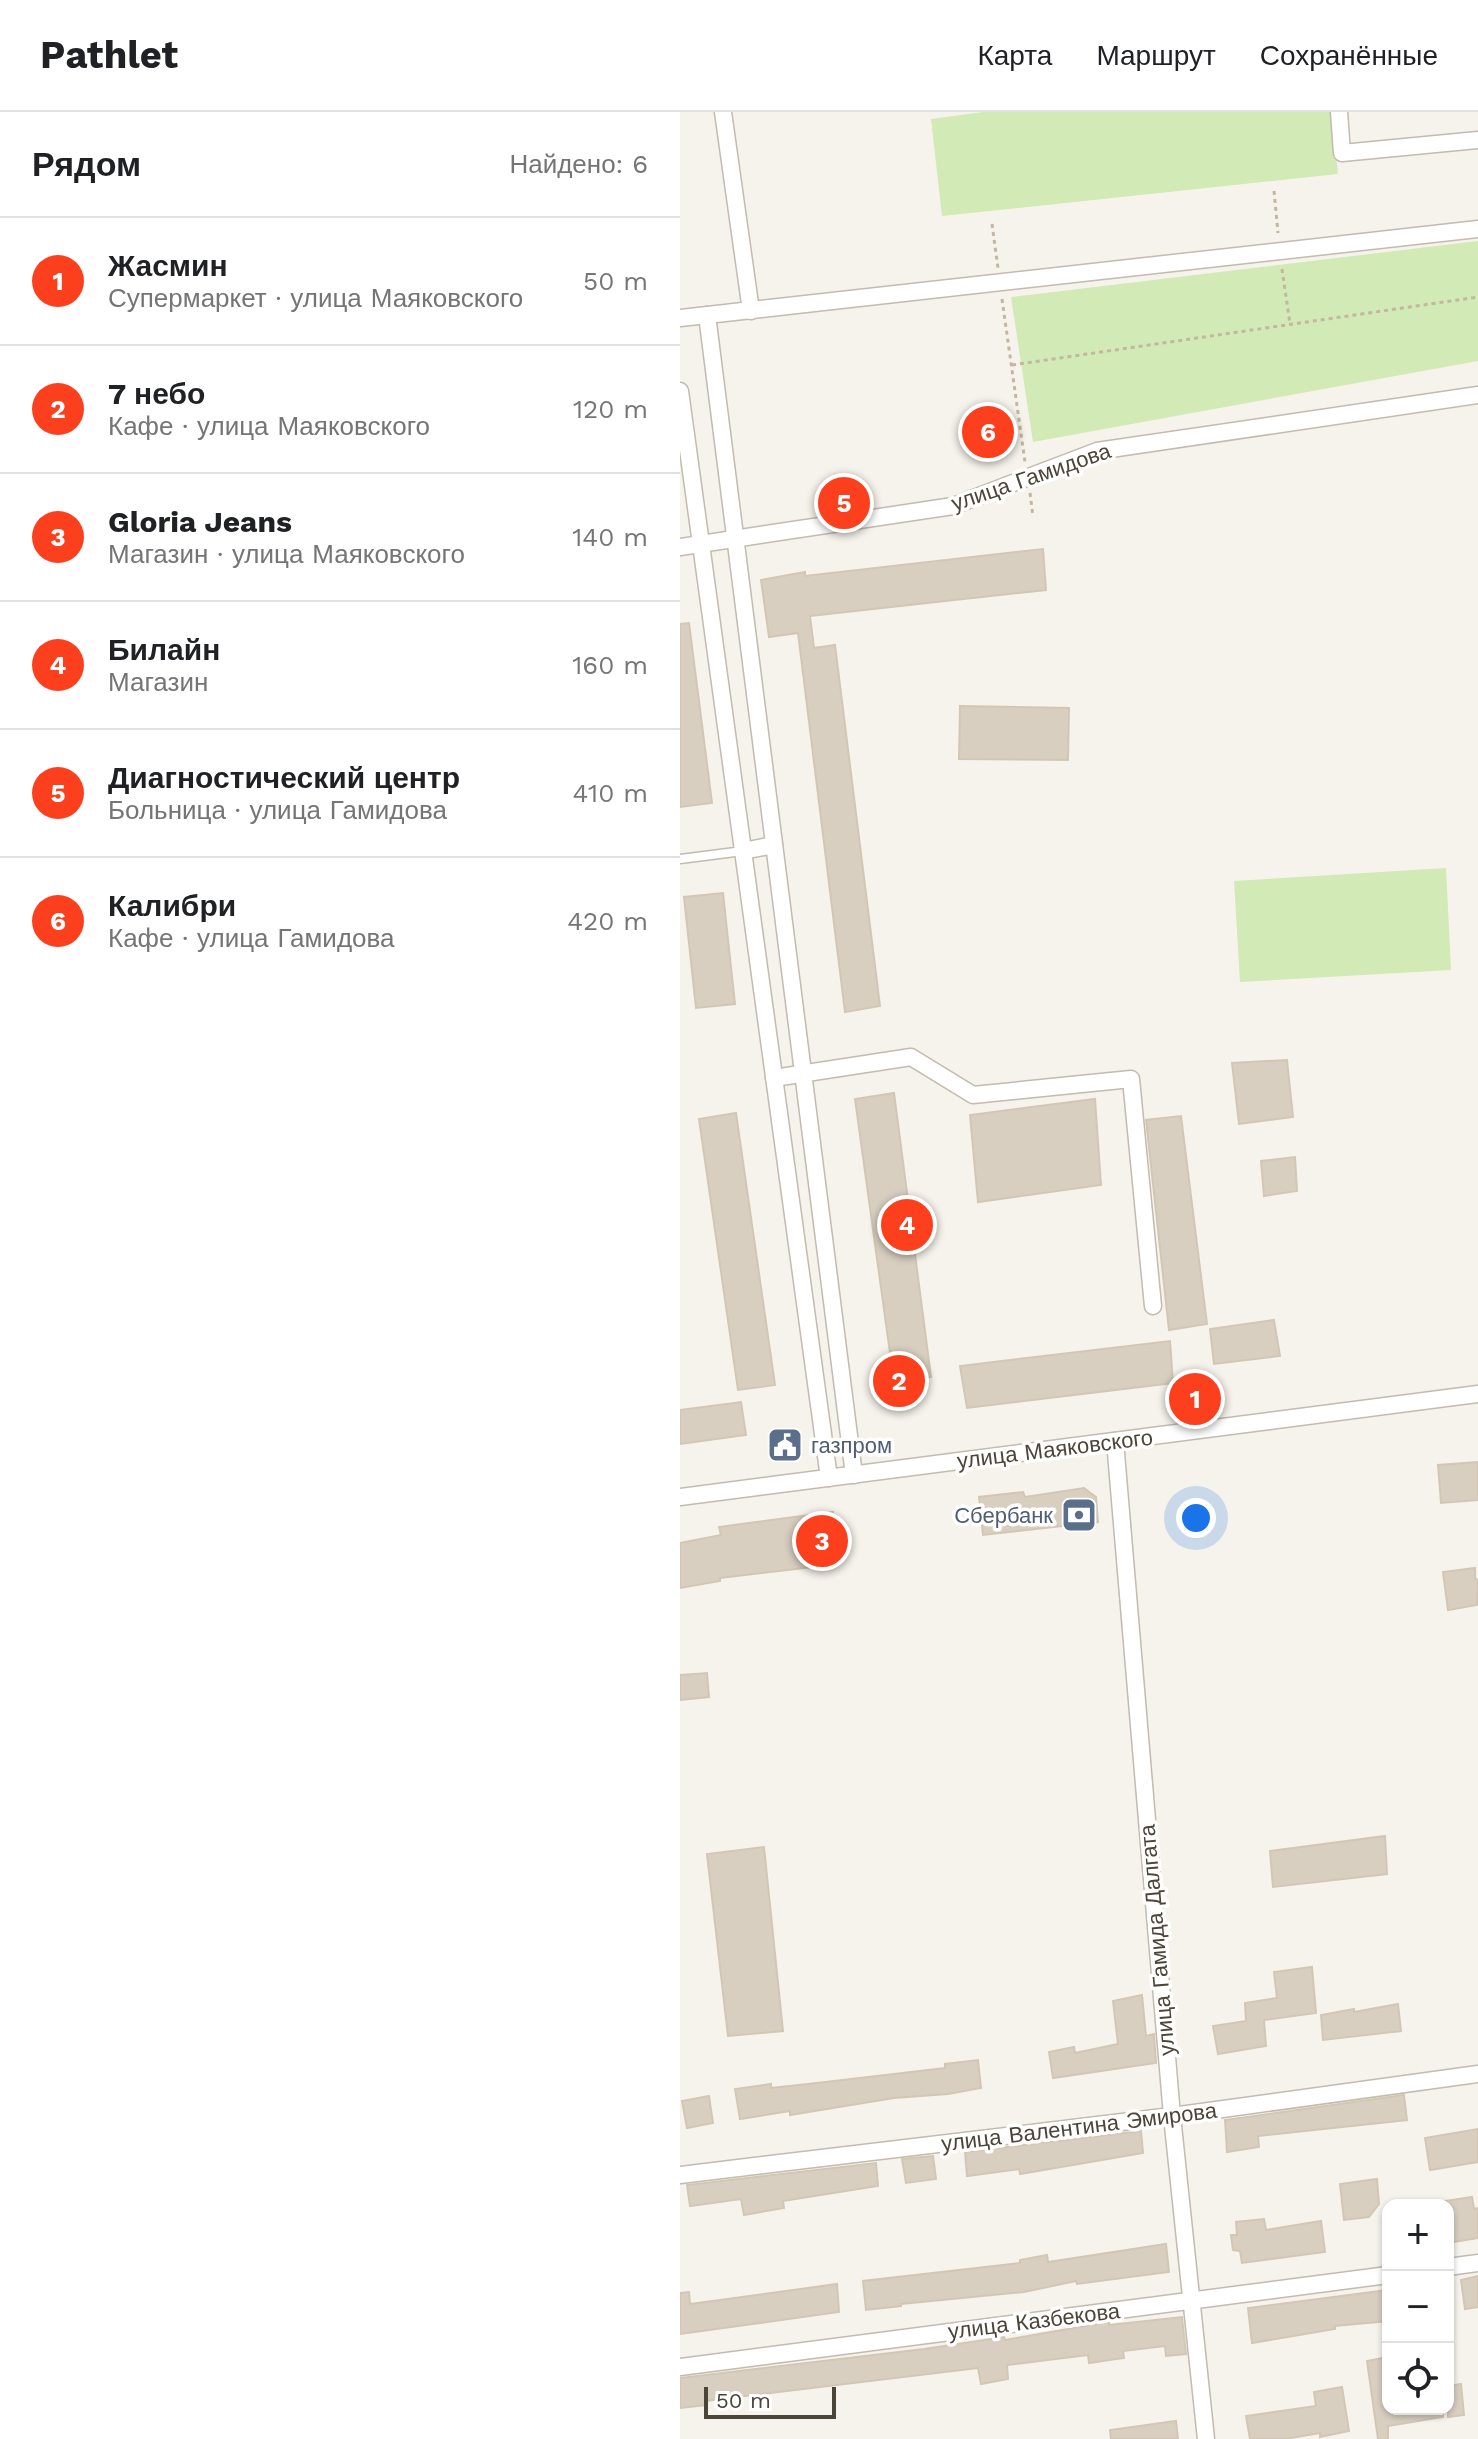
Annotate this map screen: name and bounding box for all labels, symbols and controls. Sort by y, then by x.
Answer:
text: Pathlet [40,33,178,77]
text: Карта [977,39,1052,72]
text: Маршрут [1096,39,1216,72]
text: Сохранённые [1260,39,1438,72]
text: Рядом [32,144,141,184]
text: Найдено: 6 [509,149,648,179]
text: Жасмин [108,248,228,283]
text: 1 [52,266,64,296]
text: 50 m [583,266,648,296]
text: Супермаркет · улица Маяковского [108,283,523,313]
text: 7 небо [108,376,205,411]
text: 2 [50,394,66,424]
text: 120 m [573,394,648,424]
pin: 6 [962,402,1014,462]
text: Кафе · улица Маяковского [108,411,430,441]
street label: улица Гамидова [948,438,1115,516]
pin: 5 [818,473,870,533]
text: Gloria Jeans [108,504,292,539]
text: 3 [50,522,66,552]
text: 140 m [572,522,648,552]
text: Магазин · улица Маяковского [108,539,465,569]
text: Билайн [108,632,220,667]
text: 4 [50,650,66,680]
text: 160 m [572,650,648,680]
text: Магазин [108,667,208,697]
text: Диагностический центр [108,760,460,795]
text: 5 [50,778,66,808]
text: 410 m [573,778,648,808]
text: Больница · улица Гамидова [108,795,447,825]
text: Калибри [108,888,236,923]
text: 6 [50,906,66,936]
text: 420 m [567,906,648,936]
text: Кафе · улица Гамидова [108,923,395,953]
pin: 4 [881,1195,933,1255]
pin: 2 [873,1351,925,1411]
pin: 1 [1169,1369,1221,1429]
street label: улица Маяковского [956,1425,1154,1473]
public building icon: газпром [766,1426,804,1464]
place label: газпром [811,1433,892,1458]
bank icon: Сбербанк [1060,1496,1098,1534]
your location [1176,1498,1216,1538]
place label: Сбербанк [954,1503,1053,1528]
pin: 3 [796,1511,848,1571]
street label: улица Гамида Далгата [1134,1822,1180,2057]
street label: улица Валентина Эмирова [940,2098,1219,2156]
map controls [1382,2199,1454,2415]
button: + [1382,2199,1454,2271]
button: − [1382,2271,1454,2343]
street label: улица Казбекова [947,2298,1122,2344]
button: locate [1382,2343,1454,2415]
scale bar [704,2383,836,2419]
text: 50 m [716,2388,771,2413]

